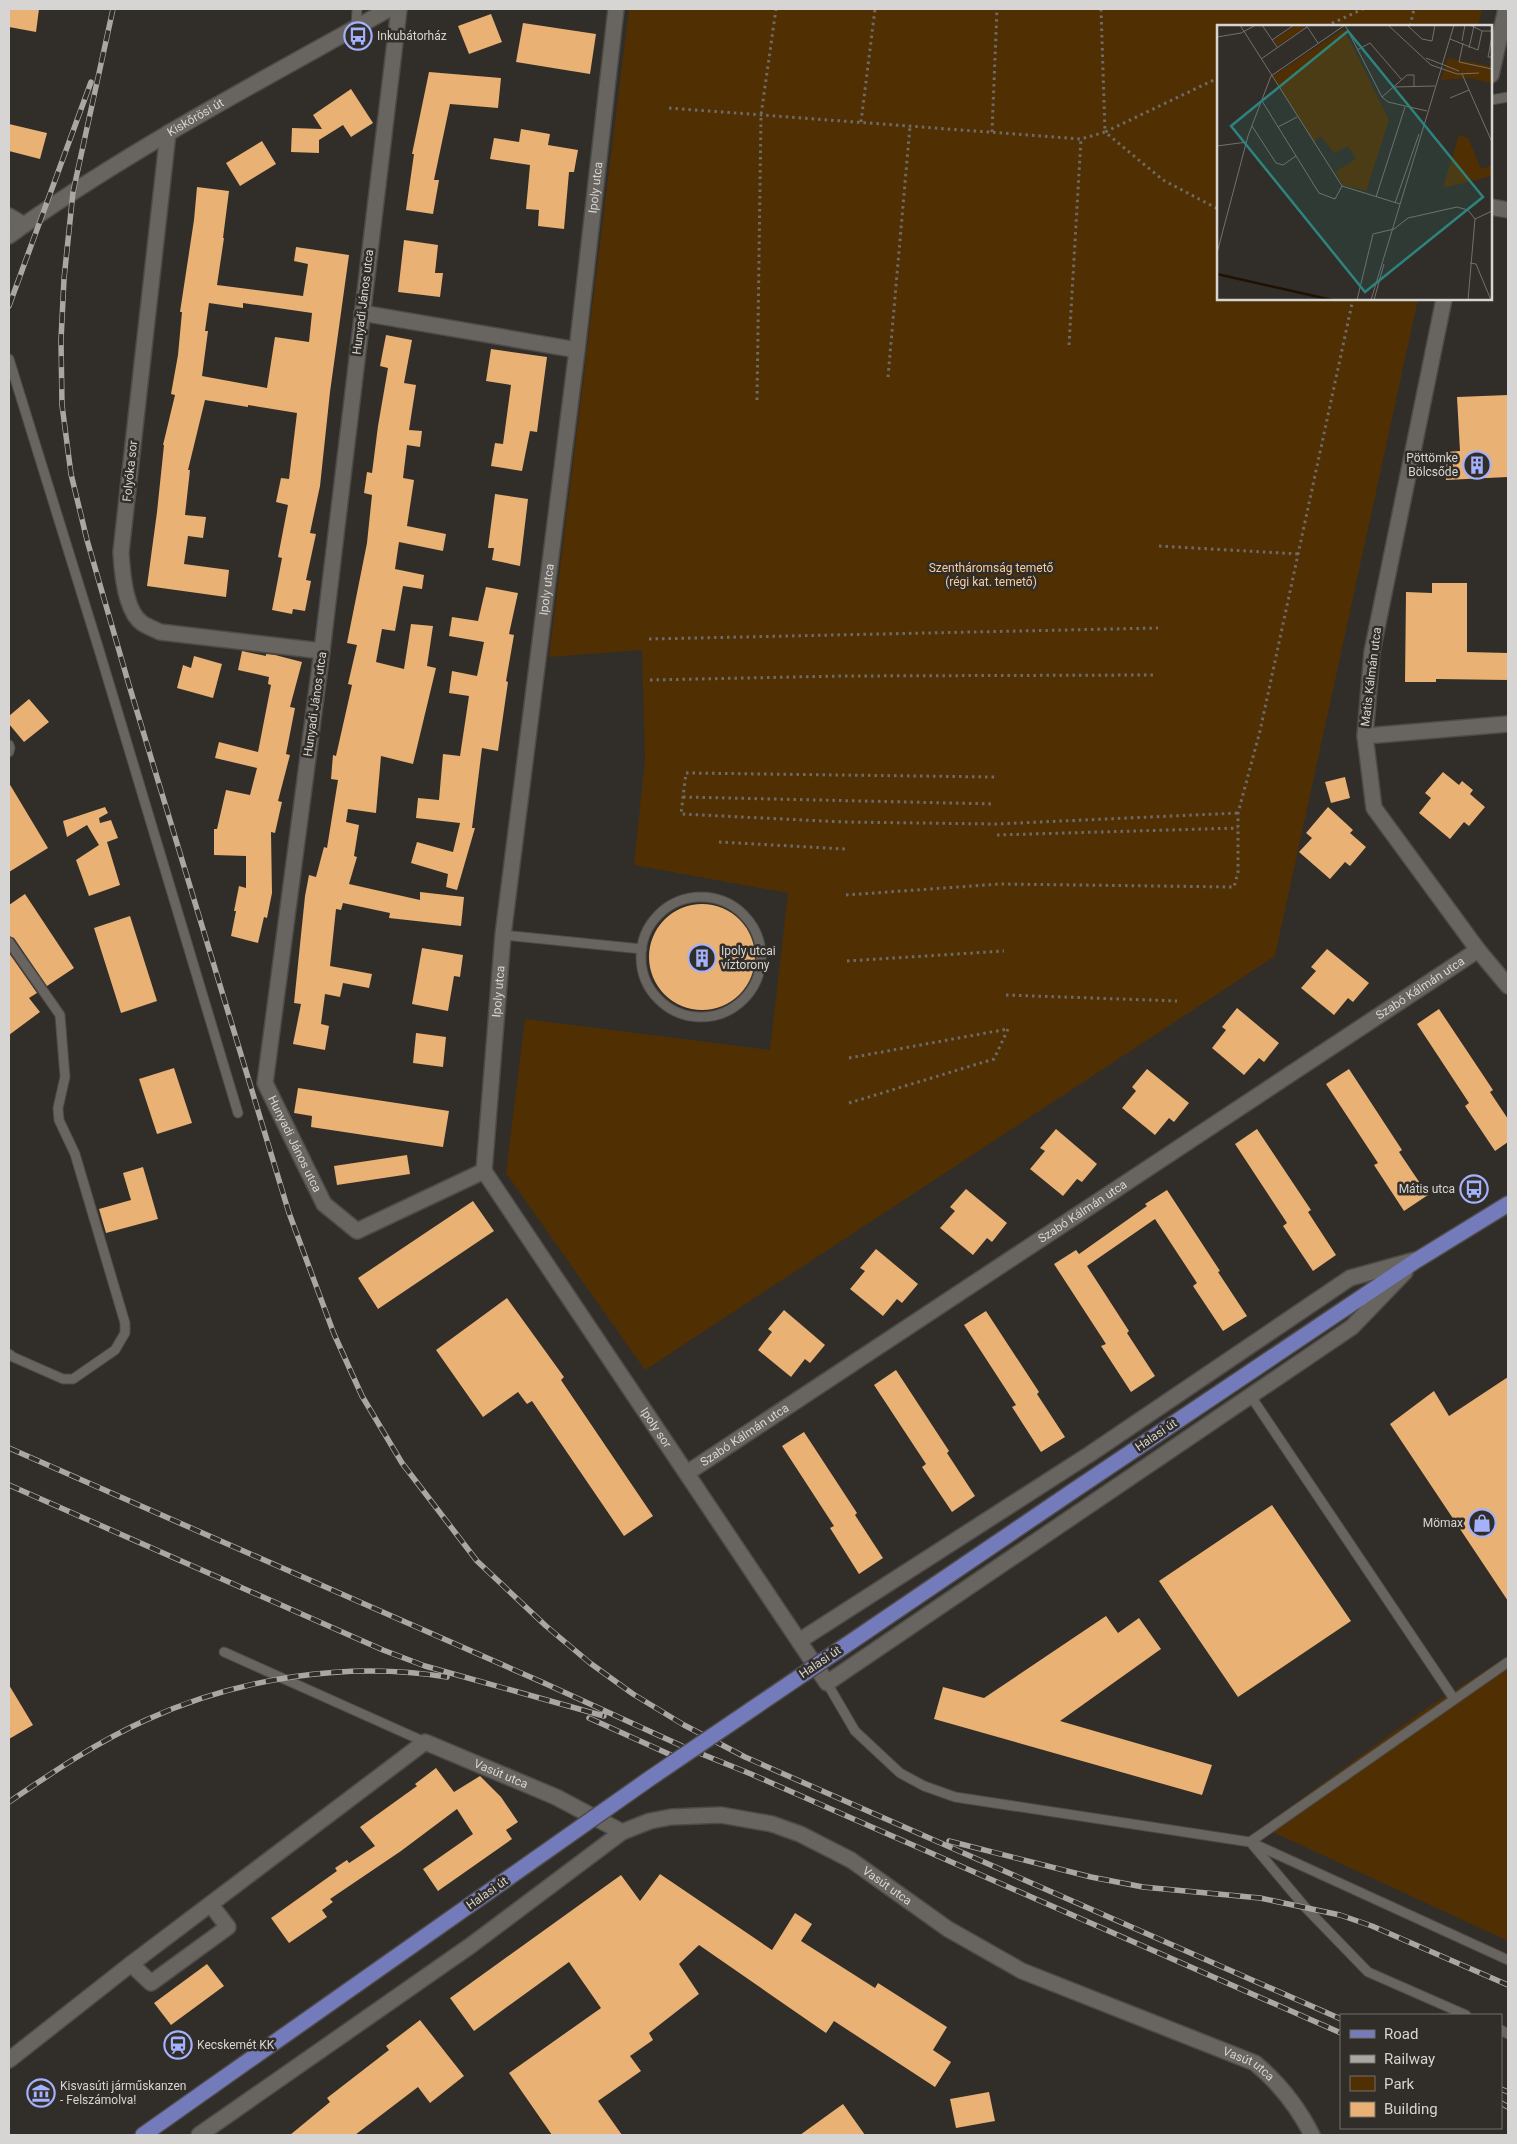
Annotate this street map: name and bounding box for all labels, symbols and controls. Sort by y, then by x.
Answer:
bus stop icon: Inkubátorház [343,21,373,51]
inset map [1217,25,1492,300]
place label: Inkubátorház [377,29,447,43]
street label: Kiskőrösi út [165,96,226,139]
street label: Ipoly utca [586,161,605,214]
street label: Hunyadi János utca [350,249,376,355]
street label: Folyóka sor [120,440,140,502]
building icon: Pöttömke Bölcsőde [1462,450,1492,480]
place label: Pöttömke Bölcsőde [1406,451,1458,479]
park label: Szentháromság temető (régi kat. temető) [929,561,1053,589]
street label: Ipoly utca [537,563,557,616]
street label: Matis Kálmán utca [1358,627,1384,727]
street label: Hunyadi János utca [301,651,329,757]
building icon: Ipoly utcai víztorony [687,943,717,973]
place label: Ipoly utcai víztorony [721,944,776,972]
street label: Szabó Kálmán utca [1373,954,1467,1023]
street label: Ipoly utca [489,965,508,1018]
street label: Hunyadi János utca [265,1093,324,1194]
bus stop icon: Mátis utca [1459,1174,1489,1204]
street label: Szabó Kálmán utca [1035,1177,1129,1246]
place label: Mátis utca [1399,1182,1455,1196]
street label: Szabó Kálmán utca [698,1401,791,1469]
street label: Ipoly sor [637,1405,674,1451]
street label: Halasi út [1133,1416,1180,1454]
shop icon: Mömax [1467,1508,1497,1538]
place label: Mömax [1423,1516,1463,1530]
street label: Halasi út [797,1643,844,1681]
street label: Vasút utca [472,1756,530,1791]
street label: Vasút utca [860,1863,914,1908]
street label: Halasi út [464,1874,510,1912]
legend [1340,2014,1502,2129]
text: Road [1384,2025,1418,2043]
station icon: Kecskemét KK [163,2030,193,2060]
place label: Kecskemét KK [197,2038,275,2052]
street label: Vasút utca [1221,2044,1277,2084]
text: Railway [1384,2050,1435,2068]
text: Park [1384,2075,1415,2093]
museum icon: Kisvasúti járműskanzen - Felszámolva! [26,2078,56,2108]
place label: Kisvasúti járműskanzen - Felszámolva! [60,2079,186,2107]
text: Building [1384,2100,1438,2118]

